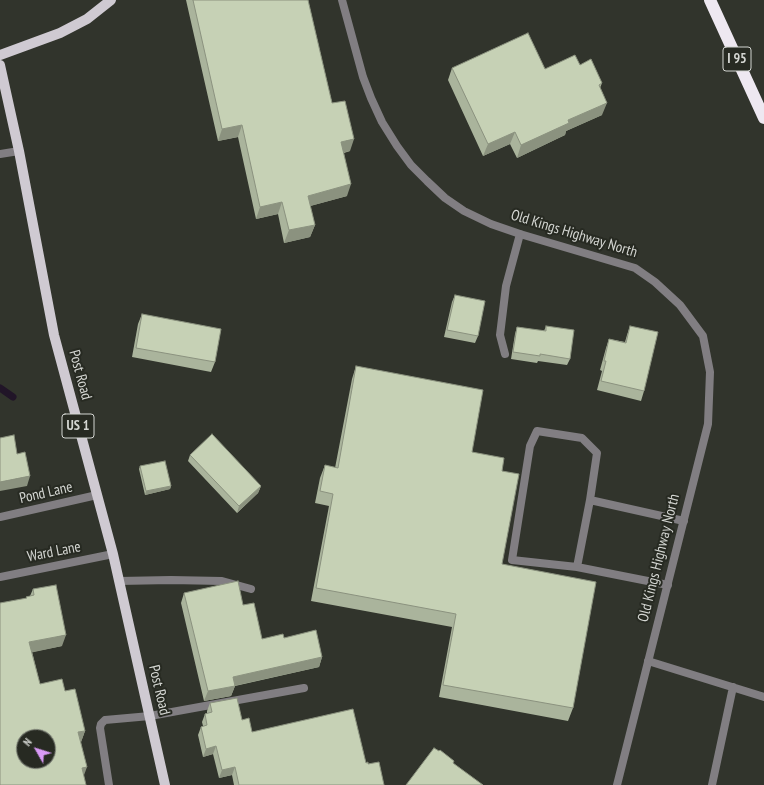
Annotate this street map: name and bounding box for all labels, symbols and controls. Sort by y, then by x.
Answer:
road number: I 95 [723,47,751,71]
street label: Old Kings Highway North [509,206,639,262]
street label: Post Road [65,348,95,402]
road number: US 1 [62,414,94,438]
street label: Pond Lane [18,478,74,508]
street label: Old Kings Highway North [634,492,684,624]
street label: Ward Lane [26,538,82,566]
street label: Post Road [145,663,173,717]
north arrow [16,729,56,769]
text: N [20,735,35,749]

